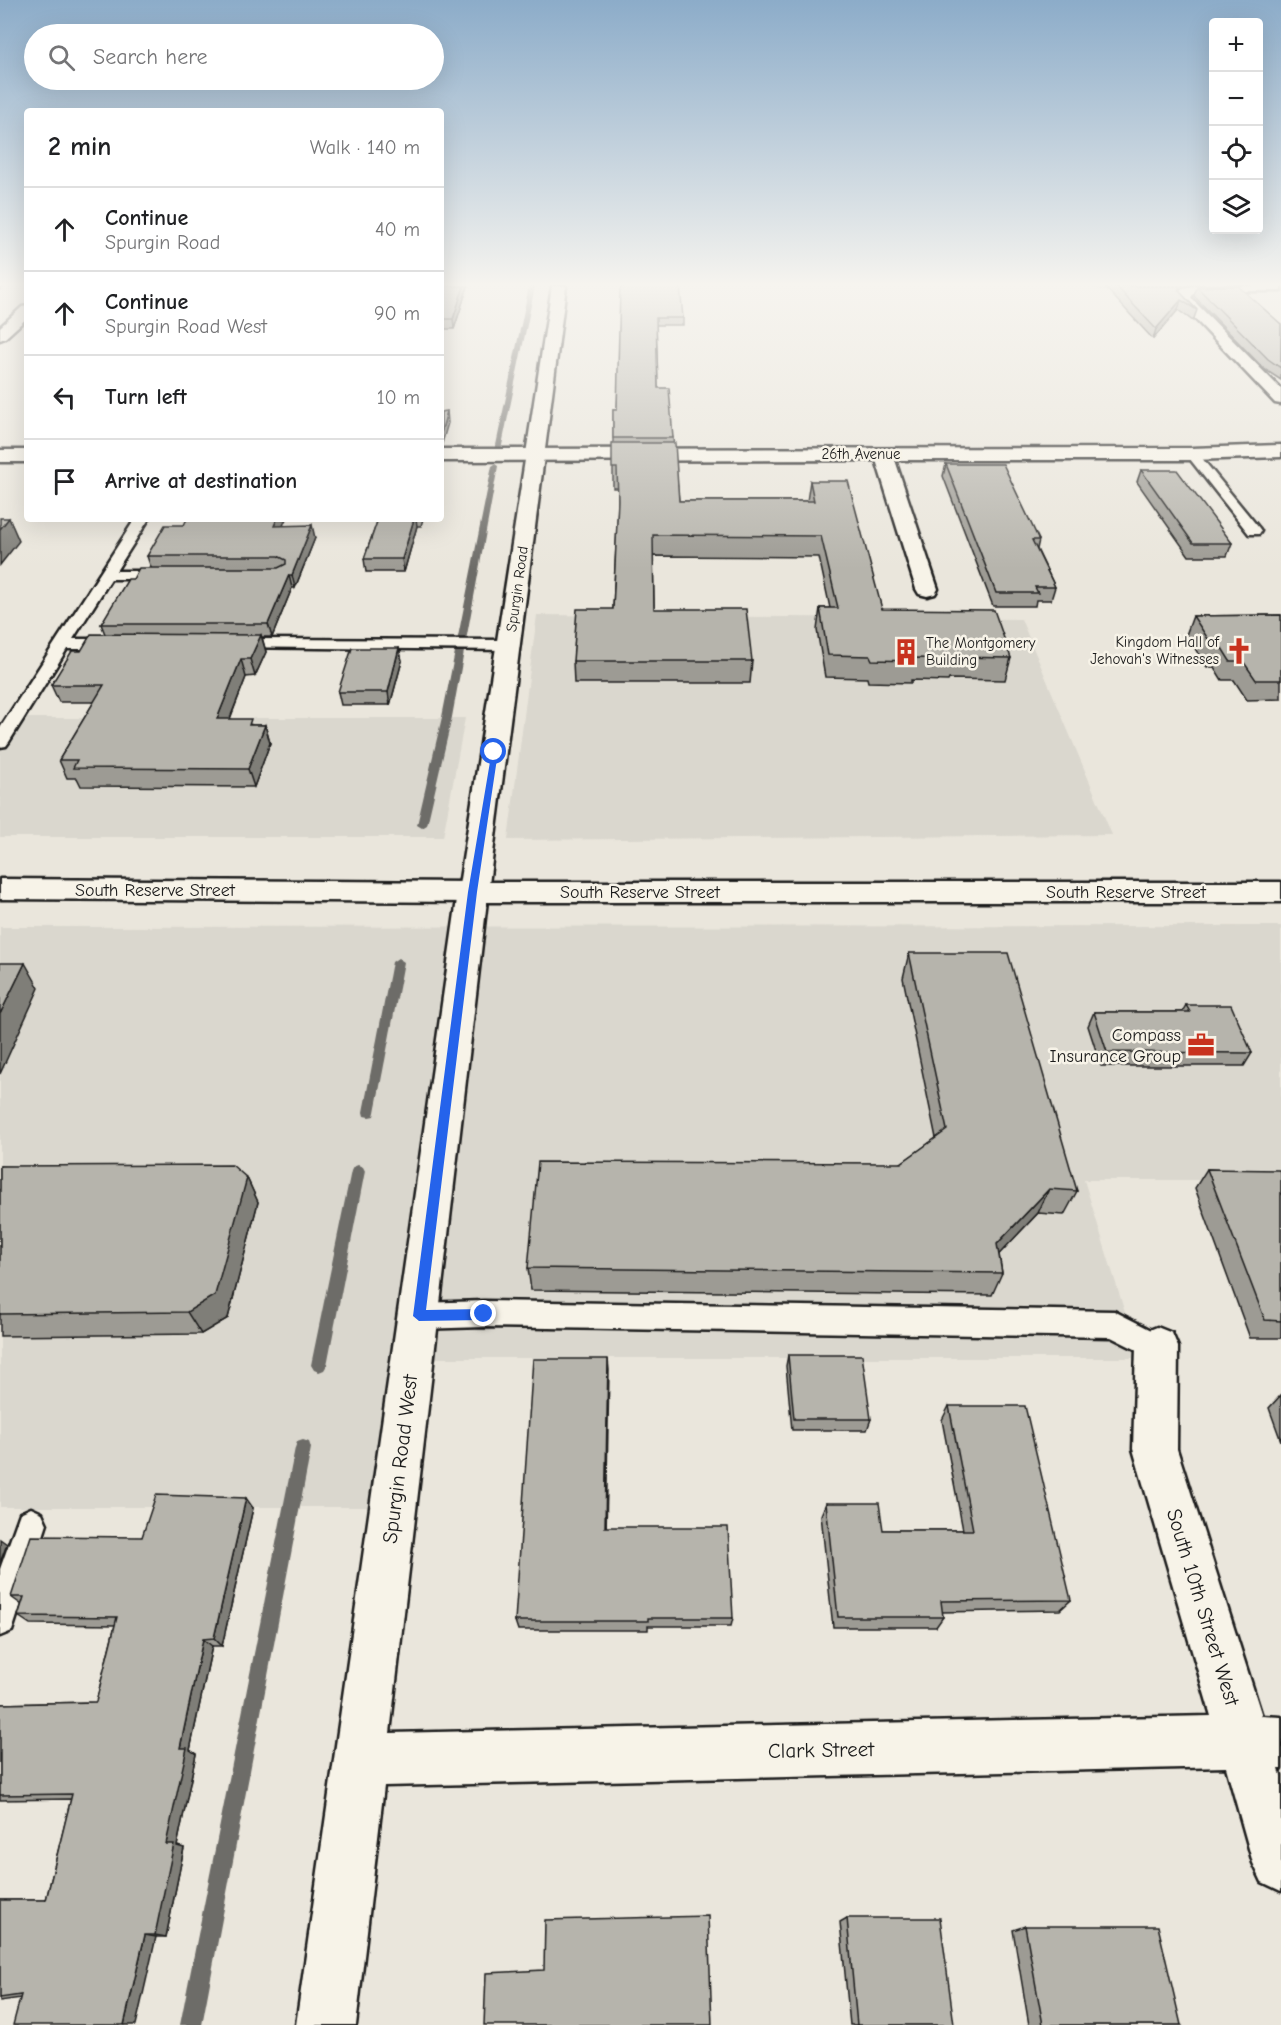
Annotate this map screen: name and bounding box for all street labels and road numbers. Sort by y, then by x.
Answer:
street label: 26th Avenue [822,445,901,463]
street label: Spurgin Road [502,545,532,633]
street label: South Reserve Street [75,880,236,901]
street label: South Reserve Street [560,882,721,903]
street label: South Reserve Street [1046,882,1207,903]
street label: Spurgin Road West [378,1372,422,1545]
street label: South 10th Street West [1162,1506,1245,1709]
street label: Clark Street [768,1737,875,1763]

